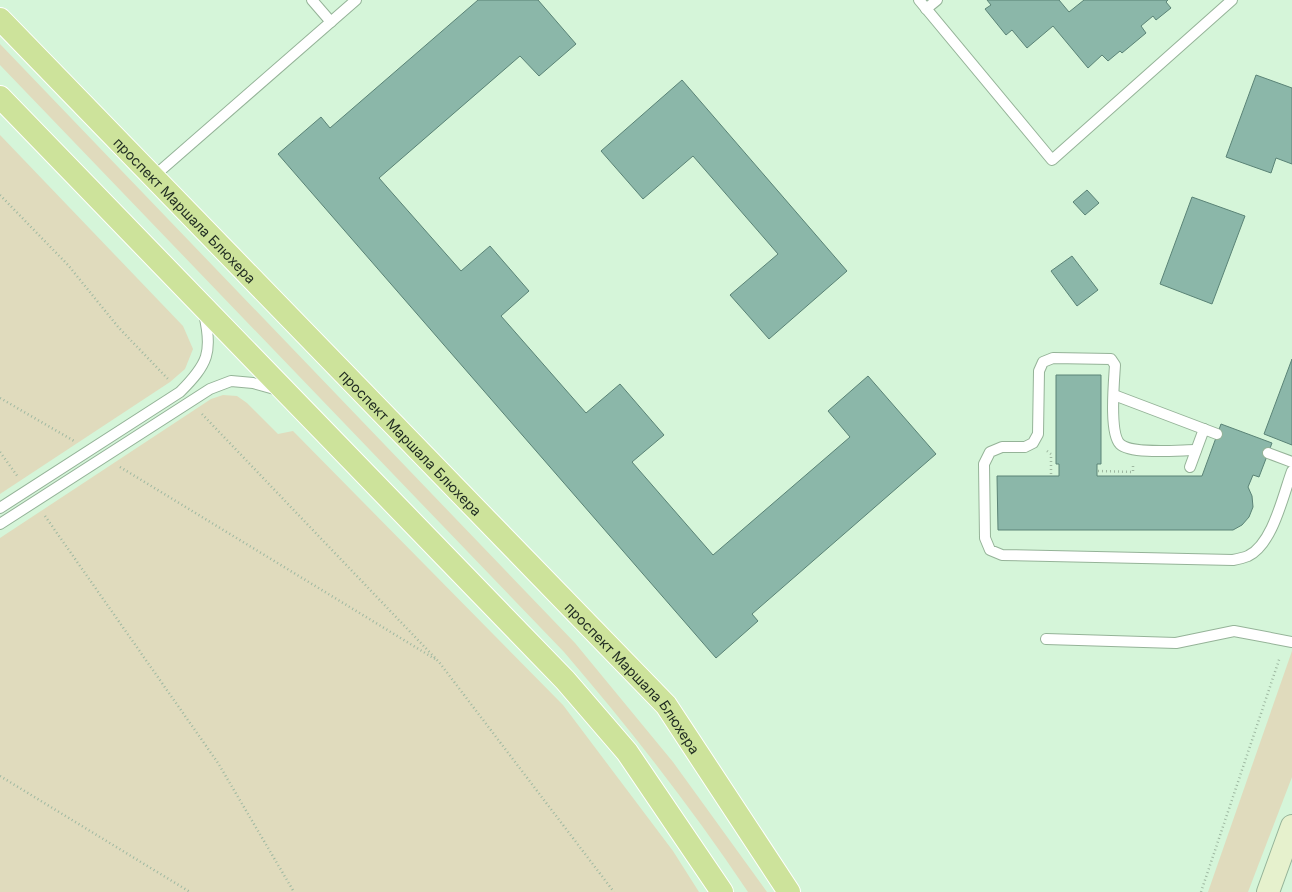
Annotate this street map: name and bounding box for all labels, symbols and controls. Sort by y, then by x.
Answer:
street label: проспект Маршала Блюхера [111,133,260,286]
street label: проспект Маршала Блюхера [336,366,486,519]
street label: проспект Маршала Блюхера [562,598,704,757]

